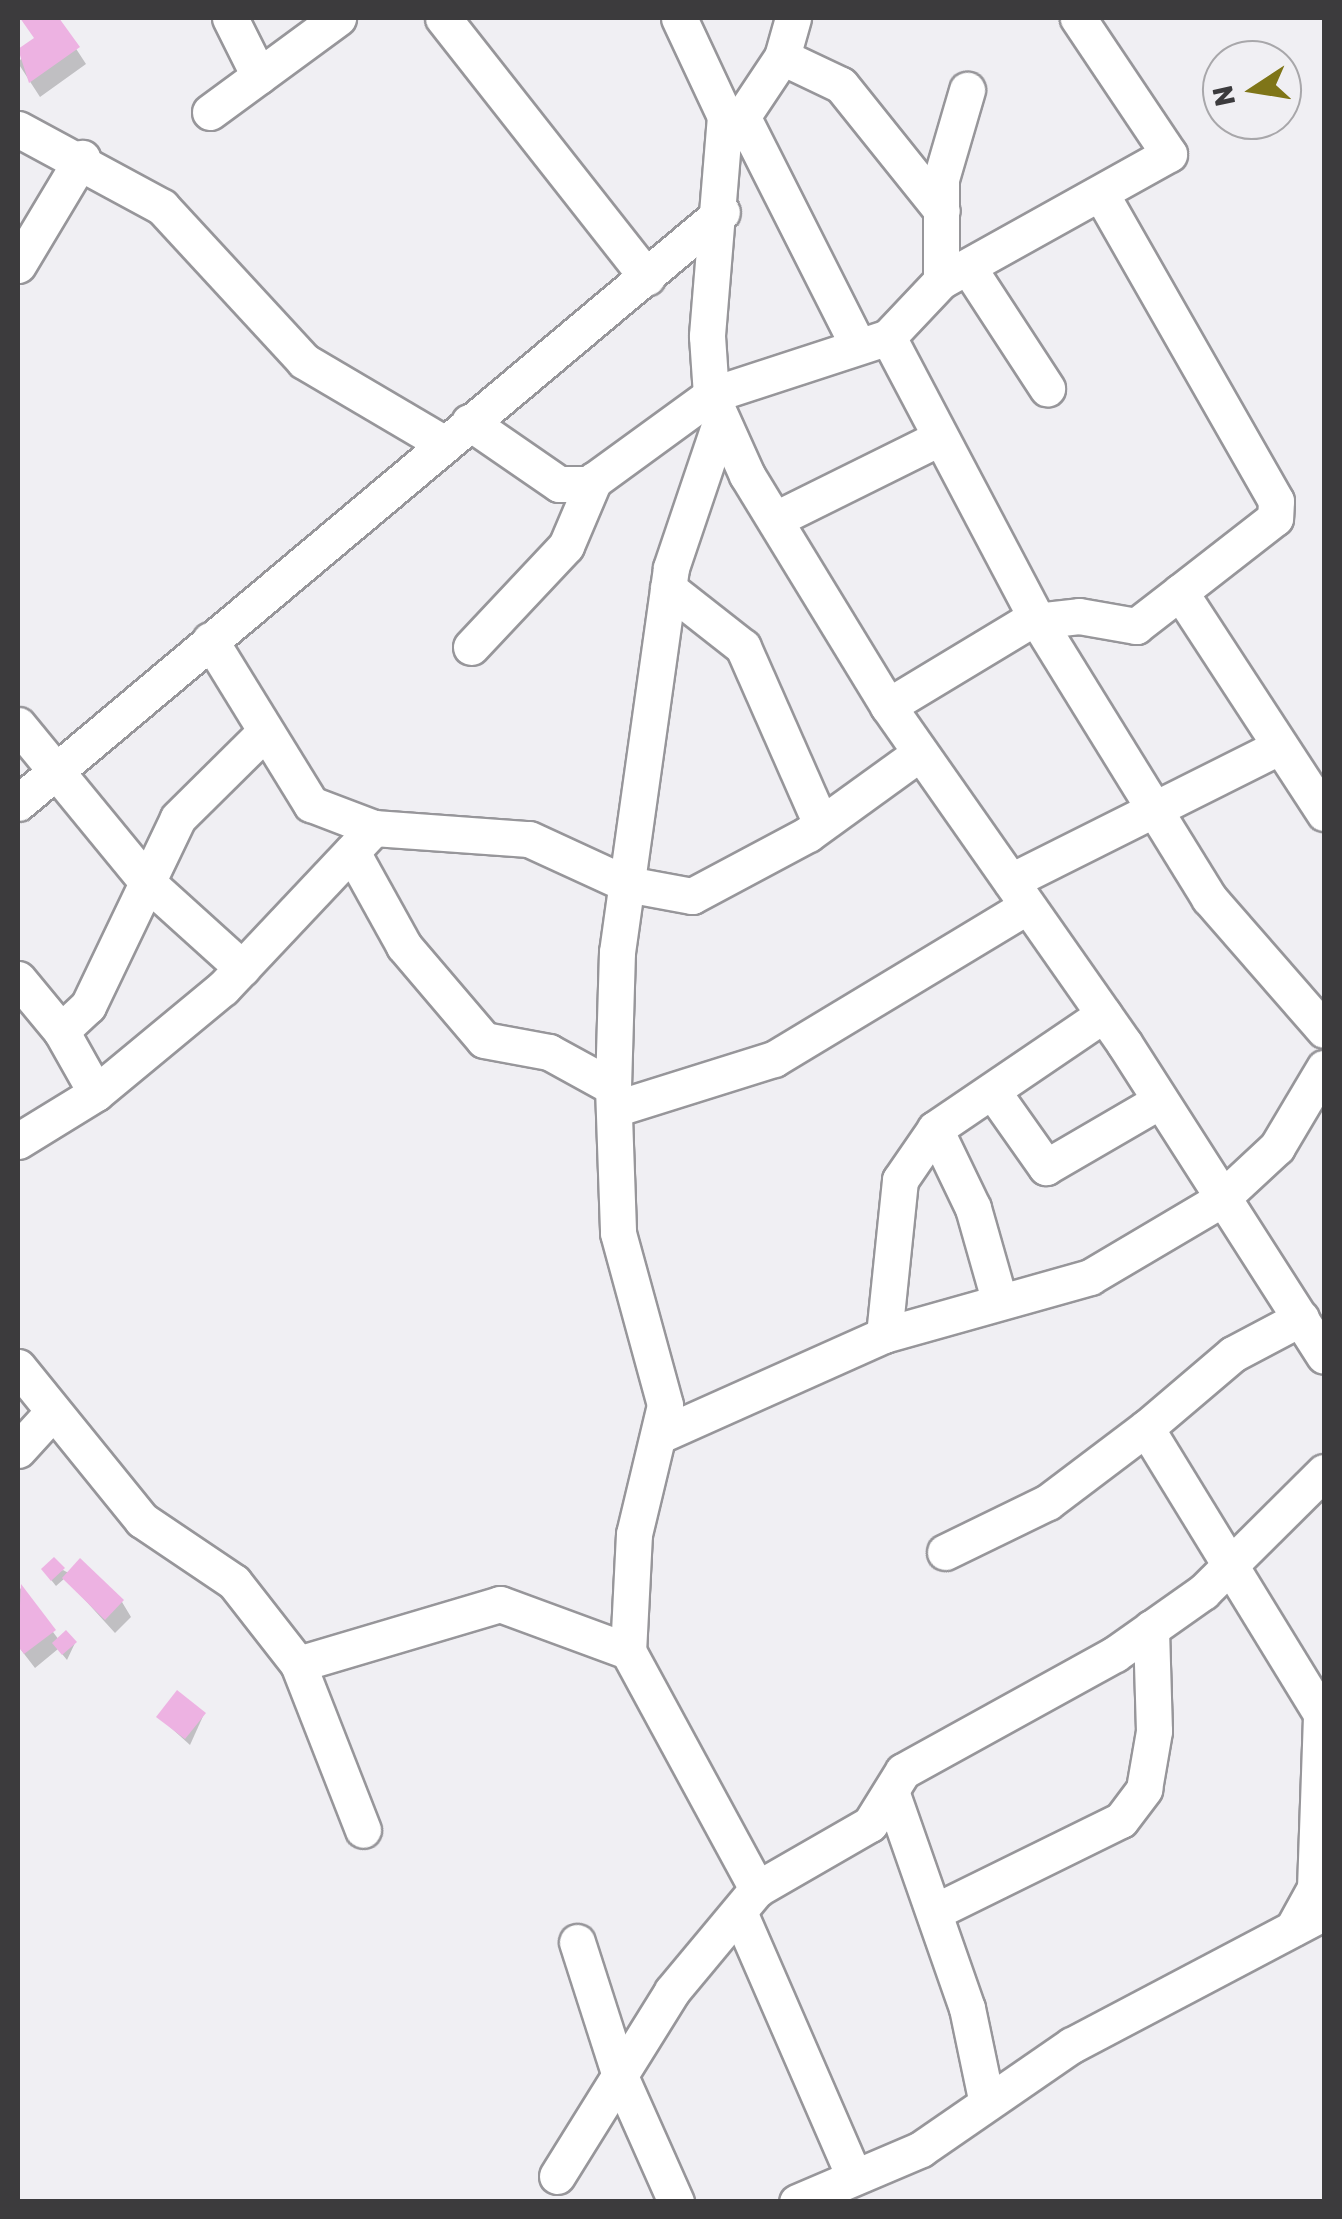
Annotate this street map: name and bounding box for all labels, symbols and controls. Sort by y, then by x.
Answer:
north arrow [1202,40,1302,140]
text: N [1206,83,1242,109]

